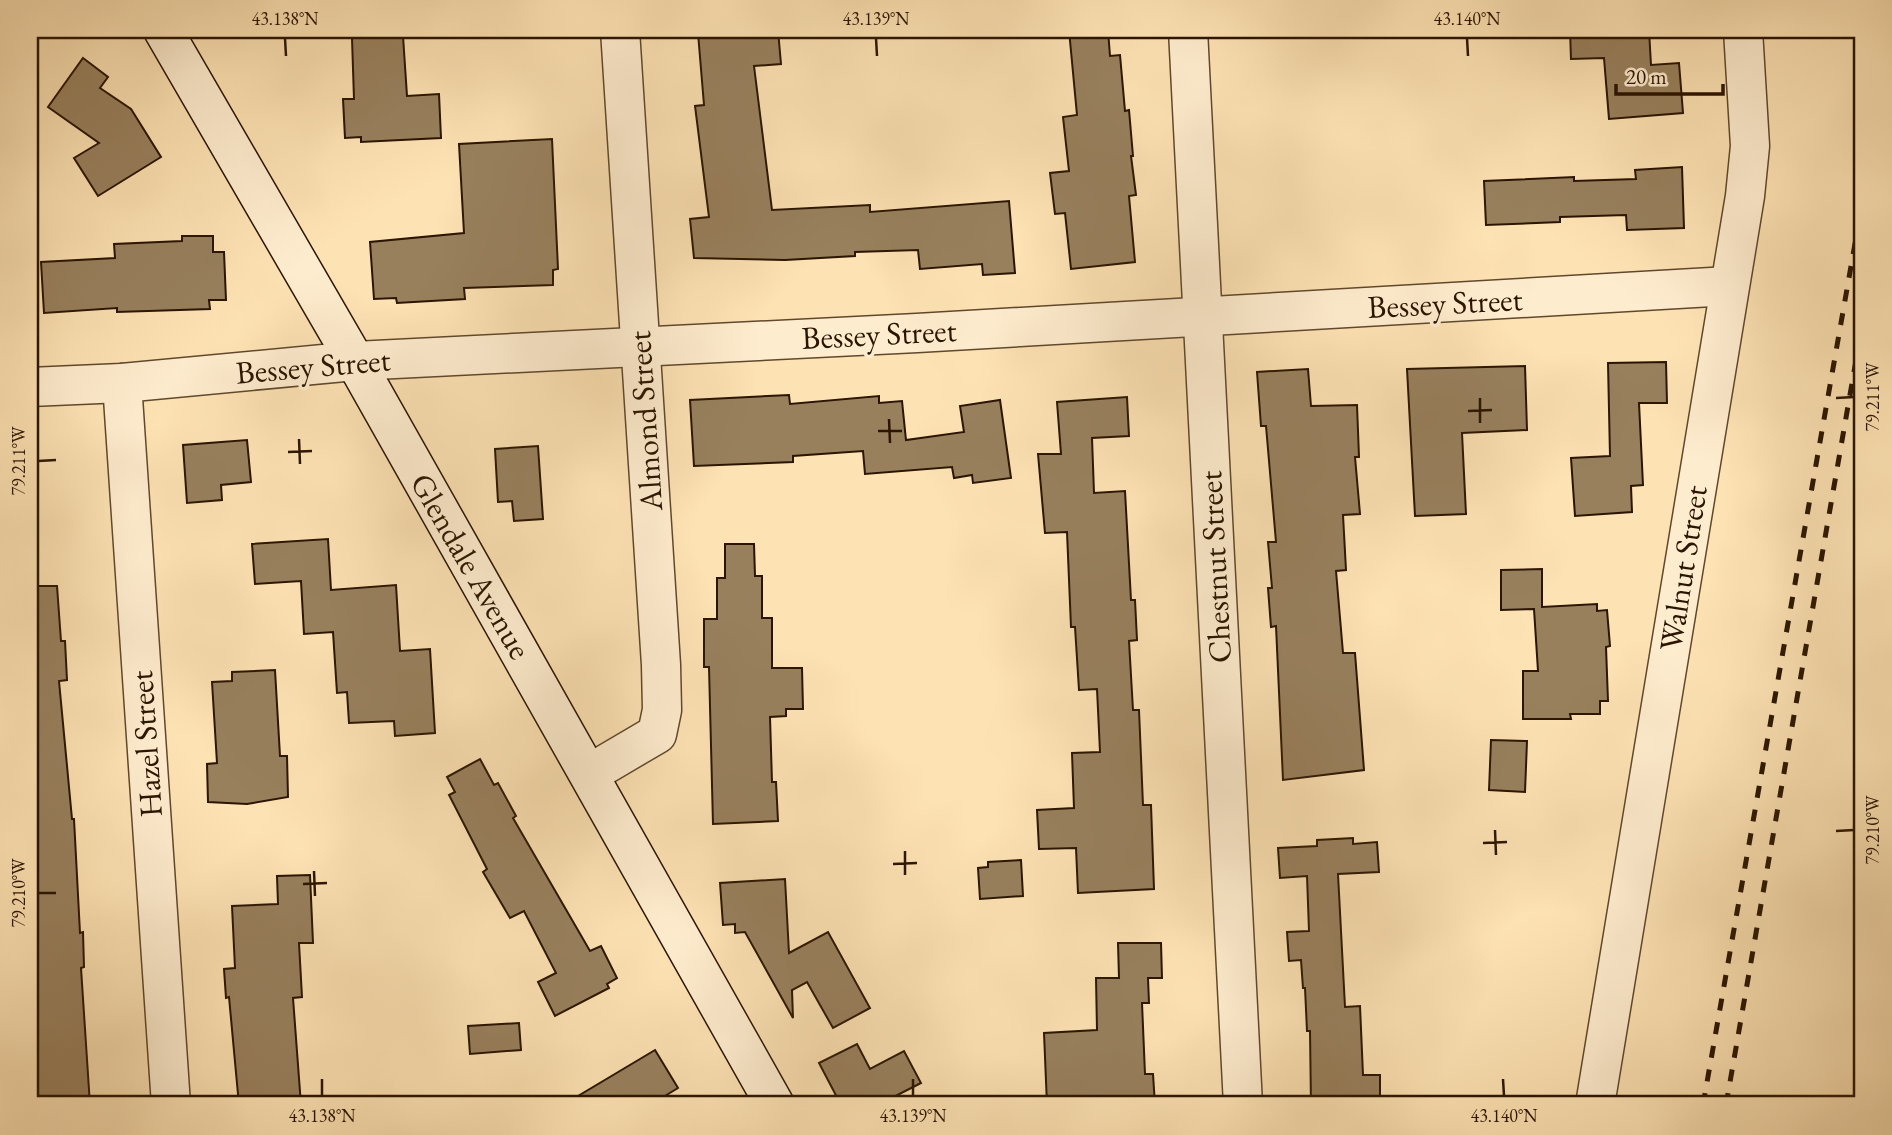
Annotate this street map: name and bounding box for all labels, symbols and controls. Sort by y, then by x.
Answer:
text: 43.138°N [252,7,319,30]
text: 43.139°N [843,7,910,30]
text: 43.140°N [1434,7,1501,30]
scale bar [1616,52,1722,96]
text: 20 m [1626,63,1667,90]
street label: Bessey Street [1366,278,1524,328]
street label: Bessey Street [800,309,958,359]
street label: Almond Street [618,330,672,513]
street label: Bessey Street [234,338,392,394]
text: 79.211°W [1861,362,1884,432]
text: 79.211°W [7,426,30,496]
street label: Glendale Avenue [401,466,541,666]
street label: Chestnut Street [1189,470,1241,664]
street label: Walnut Street [1649,482,1717,654]
street label: Hazel Street [120,669,172,819]
text: 79.210°W [1861,795,1884,865]
text: 79.210°W [7,858,30,928]
text: 43.138°N [289,1104,356,1127]
text: 43.139°N [880,1104,947,1127]
text: 43.140°N [1471,1104,1538,1127]

